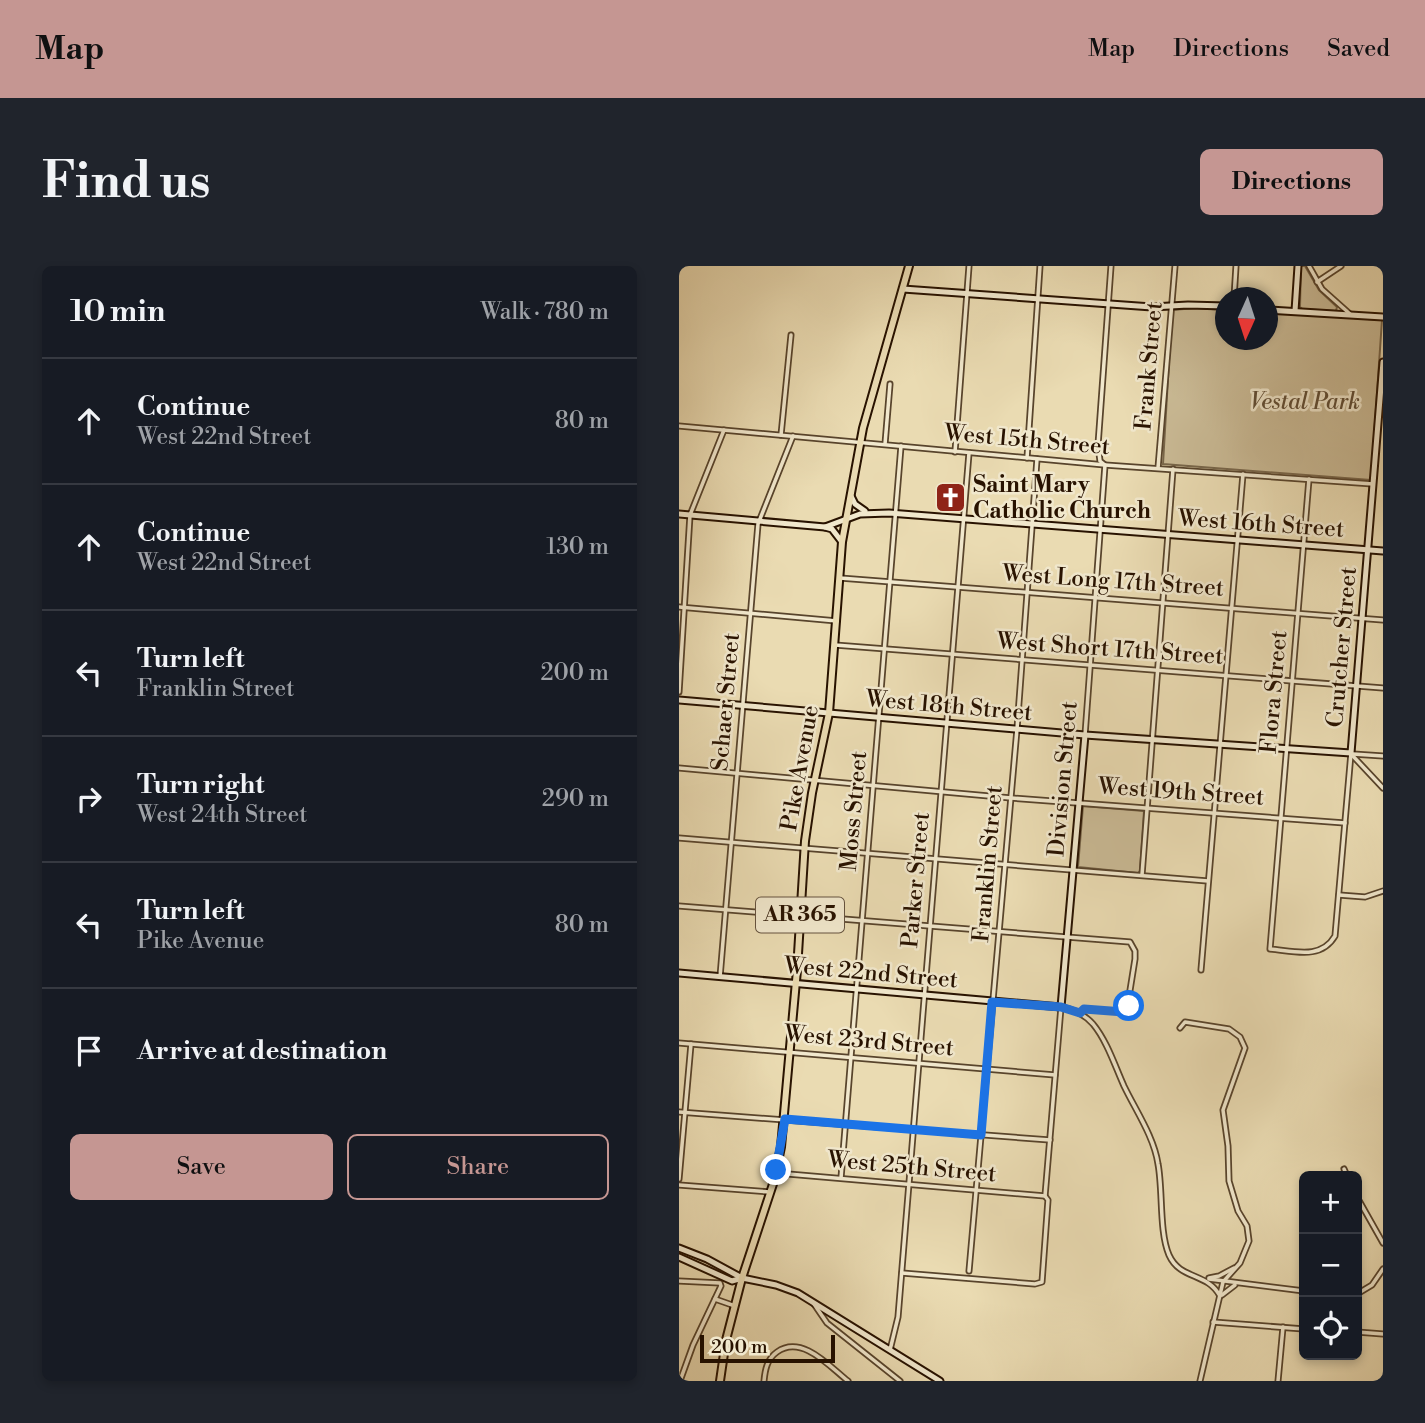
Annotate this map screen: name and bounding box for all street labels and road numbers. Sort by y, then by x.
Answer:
street label: Frank Street [1129,300,1169,432]
street label: West 15th Street [942,419,1111,461]
street label: West 16th Street [1176,504,1345,544]
street label: West Long 17th Street [1000,559,1225,603]
street label: Crutcher Street [1321,565,1363,729]
street label: West Short 17th Street [995,627,1224,671]
street label: Flora Street [1255,629,1293,755]
street label: Schaer Street [706,632,746,772]
street label: West 18th Street [864,685,1033,727]
street label: Division Street [1042,700,1084,858]
street label: Pike Avenue [775,703,825,833]
street label: Moss Street [835,750,873,872]
street label: West 19th Street [1096,772,1265,812]
street label: Franklin Street [967,784,1009,944]
street label: Parker Street [896,811,936,949]
road number: AR 365 [756,898,844,932]
street label: West 22nd Street [782,951,959,995]
street label: West 23rd Street [782,1020,955,1062]
street label: West 25th Street [825,1146,998,1188]

